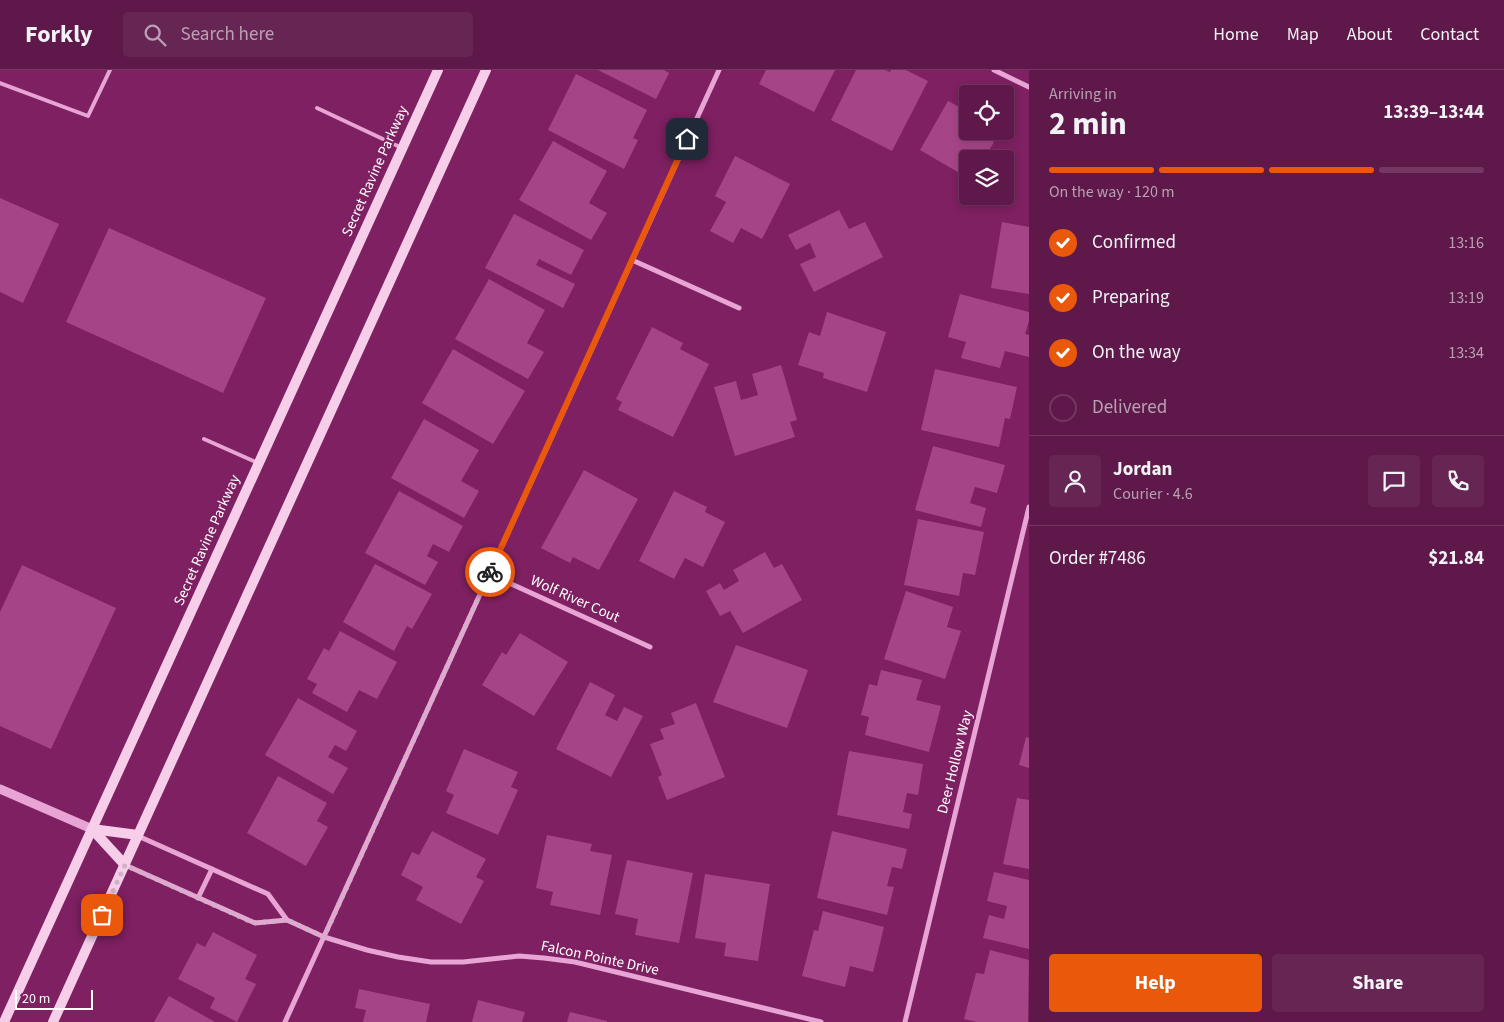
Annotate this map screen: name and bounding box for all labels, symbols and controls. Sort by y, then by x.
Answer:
search box [123,12,473,57]
text: Forkly [25,17,93,52]
icon: search [141,21,169,49]
text: Search here [181,21,274,48]
text: Home [1213,22,1259,47]
text: Map [1287,22,1319,47]
text: About [1347,22,1392,47]
text: Contact [1420,22,1479,47]
text: Arriving in [1049,83,1117,105]
map controls [959,85,1014,205]
button: locate [959,85,1014,140]
text: 13:39–13:44 [1383,99,1484,126]
text: 2 min [1049,101,1127,147]
street label: Secret Ravine Parkway [337,102,413,240]
pin [666,118,708,160]
icon: home [673,125,701,153]
button: layers [959,150,1014,205]
text: On the way · 120 m [1049,181,1174,203]
icon: check [1049,229,1077,257]
text: Confirmed [1092,229,1176,256]
text: 13:16 [1448,232,1484,254]
icon: check [1049,284,1077,312]
text: Preparing [1092,284,1170,311]
text: 13:19 [1448,287,1484,309]
icon: check [1049,339,1077,367]
text: On the way [1092,339,1181,366]
text: 13:34 [1448,342,1484,364]
text: Delivered [1092,394,1167,421]
button: person [1049,455,1101,507]
button: chat [1368,455,1420,507]
button: phone [1432,455,1484,507]
text: Jordan [1113,456,1172,483]
street label: Secret Ravine Parkway [169,471,245,609]
text: Courier · 4.6 [1113,483,1193,505]
text: Order #7486 [1049,545,1146,572]
text: $21.84 [1428,545,1484,572]
courier [465,547,515,597]
icon: bike [476,558,504,586]
street label: Wolf River Cout [527,570,623,628]
street label: Deer Hollow Way [932,708,978,816]
pin [81,894,123,936]
icon: bag [88,901,116,929]
street label: Falcon Pointe Drive [539,935,661,981]
button: Help [1049,954,1262,1012]
button: Share [1272,954,1484,1012]
scale bar [15,987,92,1010]
text: 20 m [22,989,50,1009]

